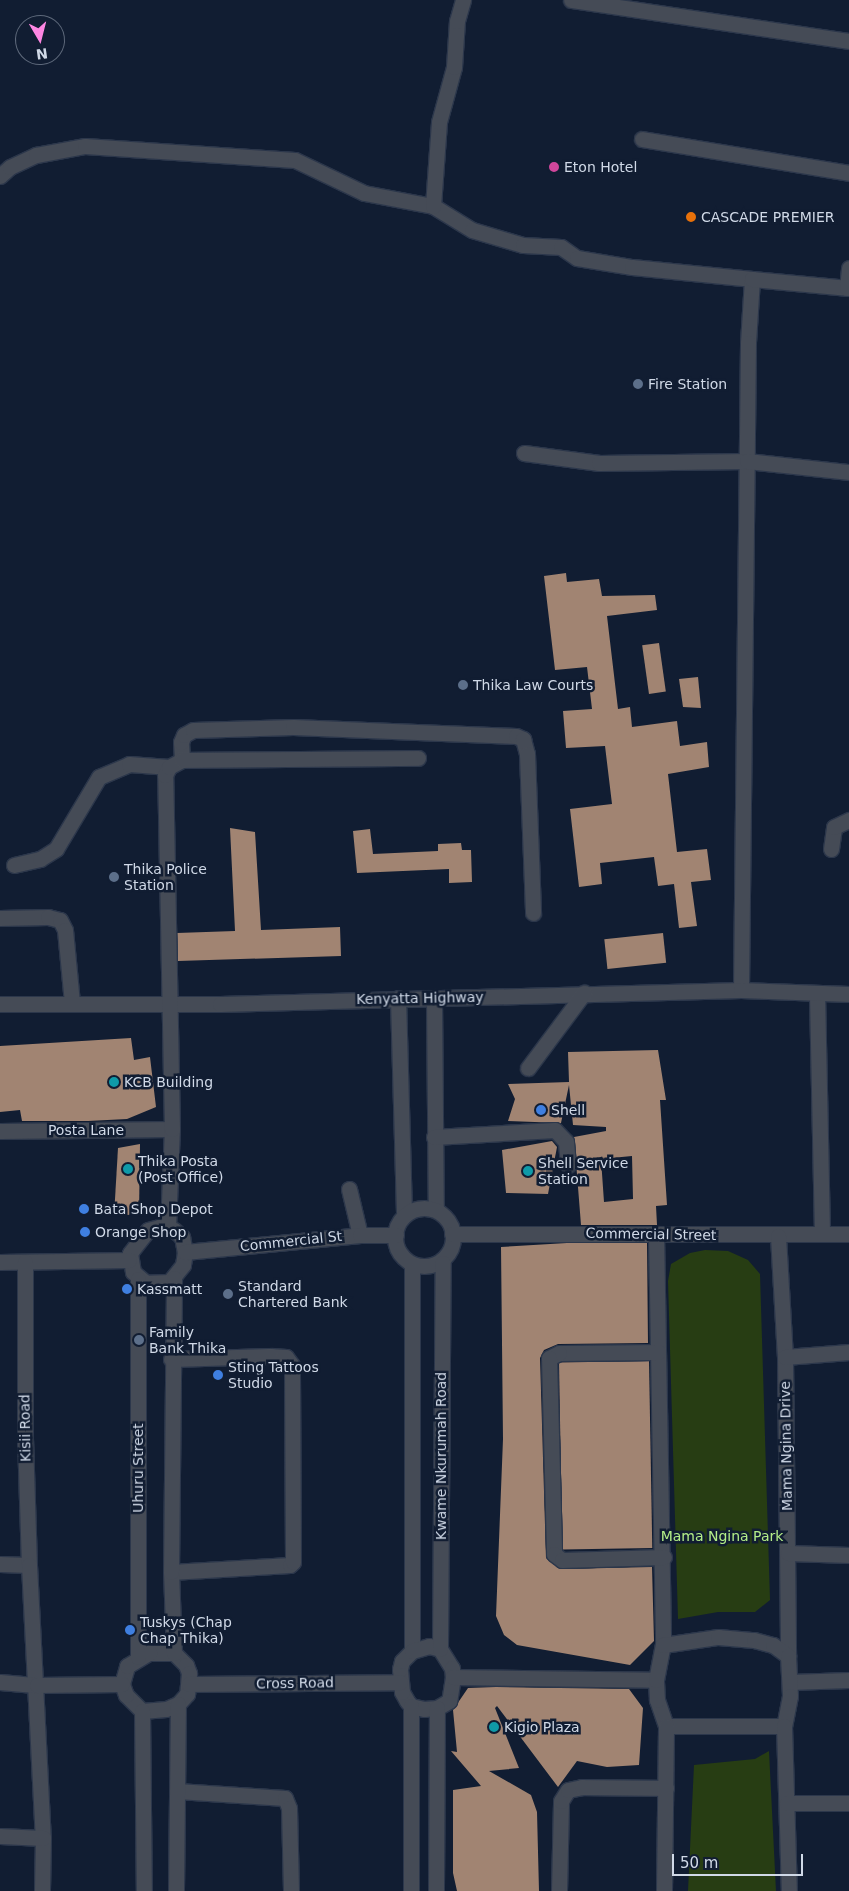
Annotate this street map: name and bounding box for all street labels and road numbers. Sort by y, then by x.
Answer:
street label: Kenyatta Highway [356,988,484,1008]
street label: Posta Lane [48,1122,124,1138]
street label: Commercial Street [586,1224,716,1244]
street label: Commercial St [239,1227,343,1255]
street label: Kwame Nkurumah Road [433,1372,449,1540]
street label: Mama Ngina Drive [776,1381,796,1511]
street label: Kisii Road [16,1394,34,1462]
street label: Uhuru Street [130,1423,146,1513]
street label: Cross Road [256,1674,334,1692]

